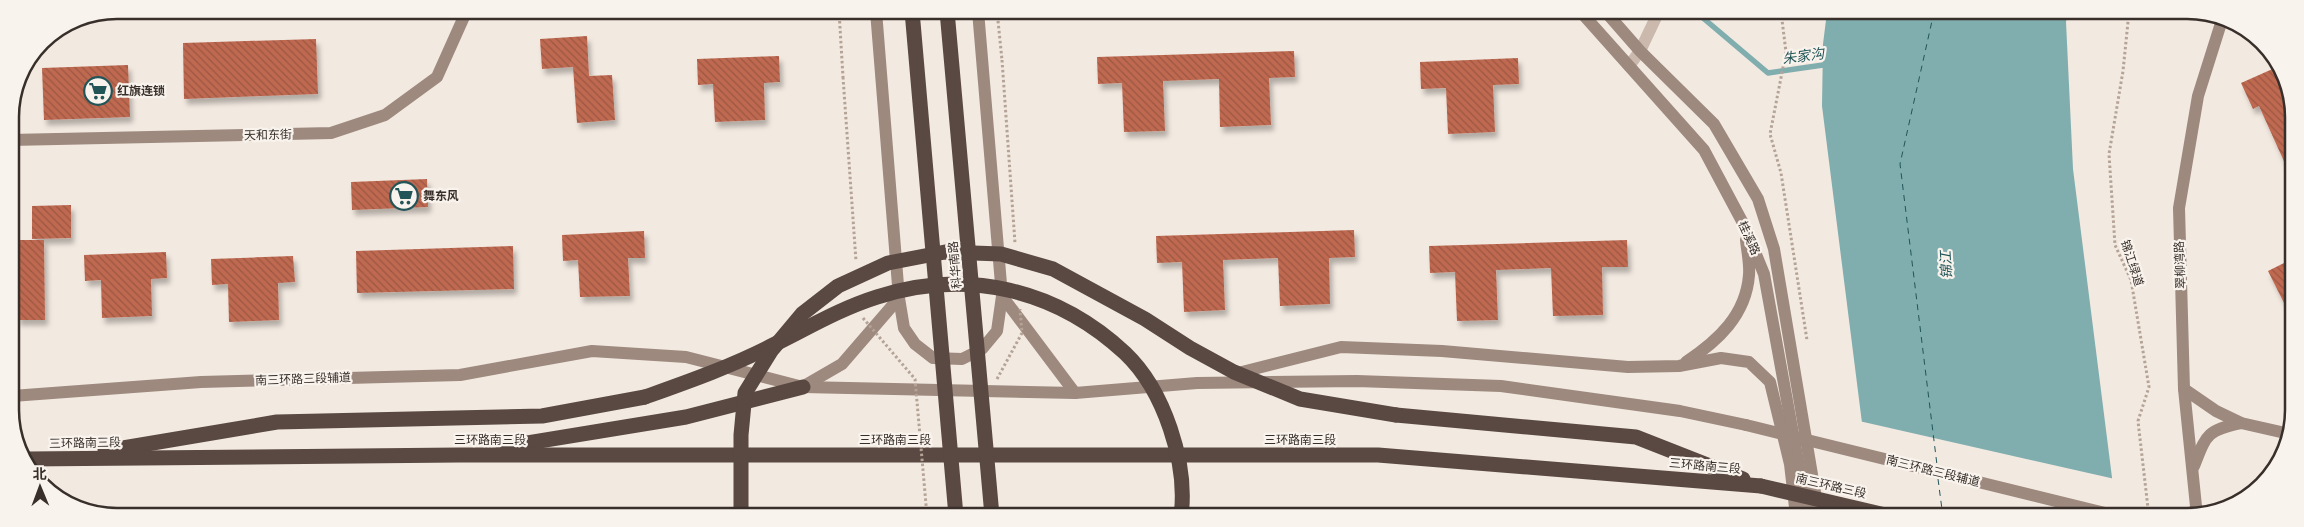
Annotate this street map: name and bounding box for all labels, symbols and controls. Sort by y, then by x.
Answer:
water label: 朱家沟 [1781,44,1827,68]
supermarket icon: 红旗连锁 [83,76,113,106]
place label: 红旗连锁 [117,83,165,98]
street label: 天和东街 [244,127,292,142]
supermarket icon: 舞东风 [389,181,419,211]
place label: 舞东风 [423,188,459,203]
street label: 桂溪路 [1735,218,1764,257]
street label: 锦江绿道 [2118,238,2147,288]
street label: 科华南路 [945,240,964,290]
street label: 翠柳湾路 [2171,241,2188,289]
water label: 锦江 [1936,249,1956,279]
street label: 南三环路三段辅道 [255,369,351,388]
street label: 三环路南三段 [454,432,526,447]
street label: 三环路南三段 [859,432,931,447]
street label: 三环路南三段 [1264,432,1336,447]
street label: 三环路南三段 [49,434,121,451]
street label: 南三环路三段辅道 [1885,452,1982,489]
street label: 三环路南三段 [1669,455,1742,476]
north arrow [15,462,65,512]
text: 北 [33,465,47,483]
street label: 南三环路三段 [1794,470,1868,501]

